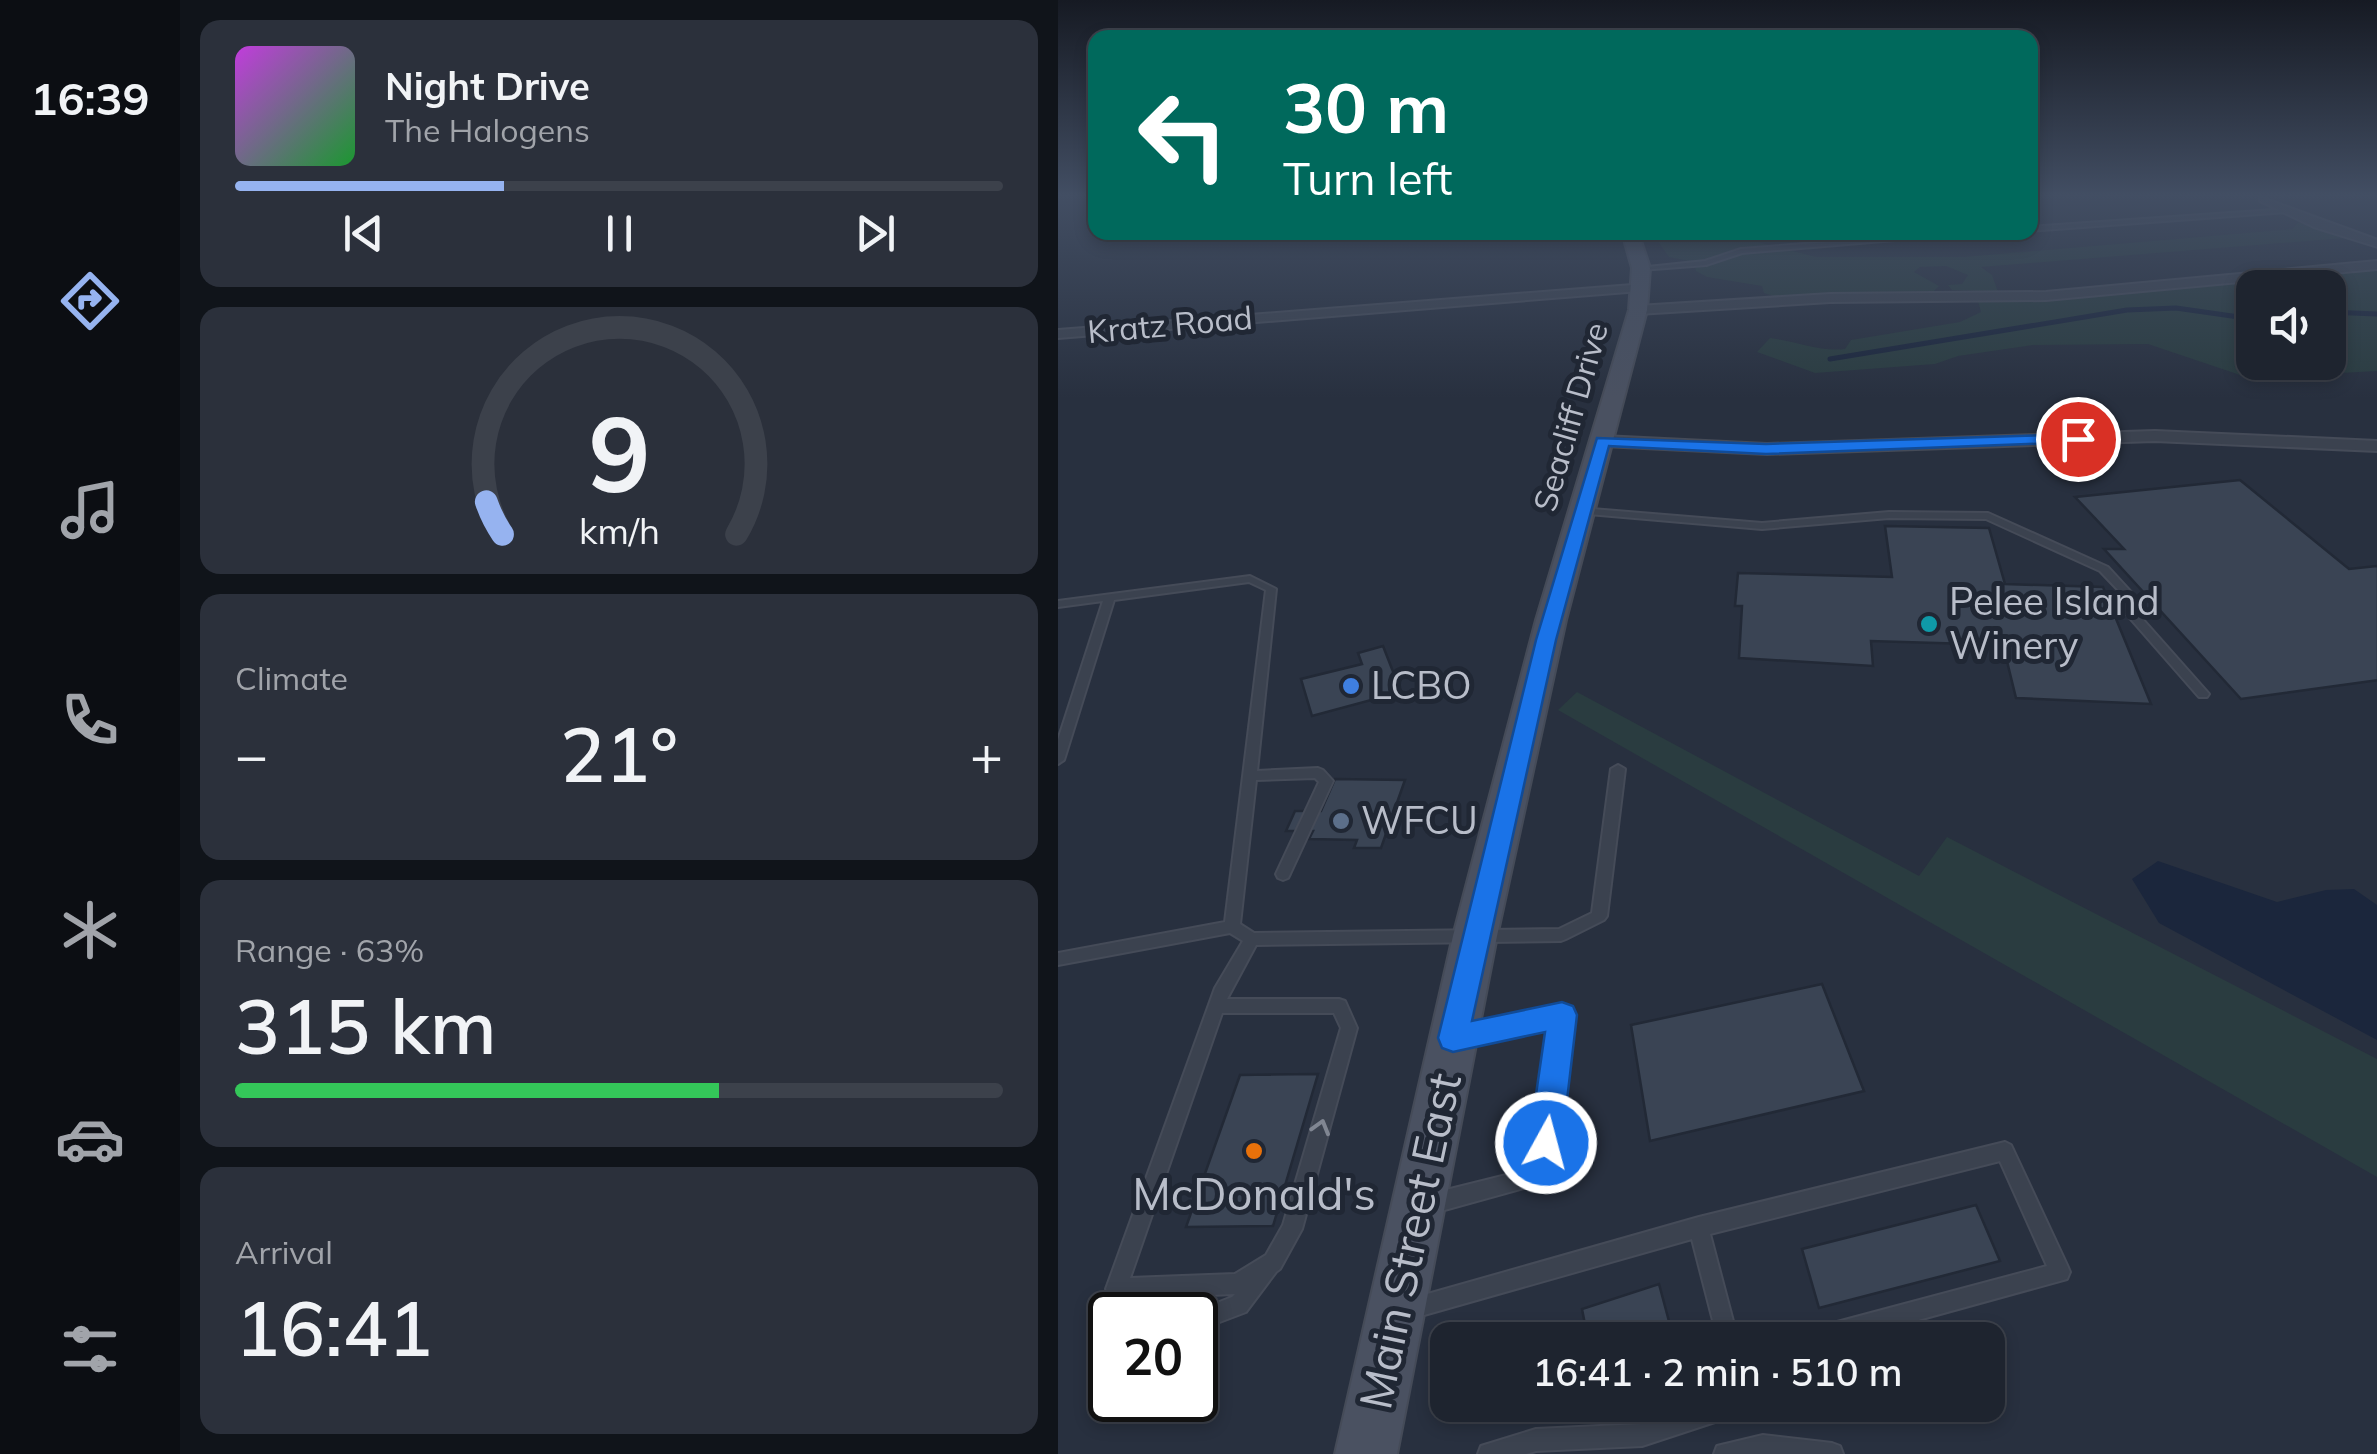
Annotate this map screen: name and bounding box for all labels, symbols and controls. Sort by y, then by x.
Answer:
text: Night Drive [385,62,590,110]
text: 30 m [1283,63,1449,151]
text: 16:39 [30,70,150,126]
icon: left [1118,70,1248,200]
text: The Halogens [385,110,590,150]
text: Turn left [1283,150,1452,206]
icon: previous [336,206,391,261]
icon: pause [592,206,647,261]
icon: next [848,206,903,261]
icon: directions [55,266,125,336]
map controls [2236,270,2346,380]
button: sound [2236,270,2346,380]
street label: Kratz Road [1086,297,1254,351]
street label: Seacliff Drive [1524,318,1616,516]
text: 9 [588,387,650,518]
pin [2036,397,2121,482]
icon: arrive [2051,412,2106,467]
icon: music [55,475,125,545]
text: km/h [579,508,659,553]
place label: Pelee Island Winery [1949,577,2159,669]
marker: Pelee Island Winery [1918,613,1940,635]
text: Climate [235,658,348,698]
place label: LCBO [1371,661,1472,709]
marker: LCBO [1340,675,1362,697]
icon: phone [55,685,125,755]
text: 21° [560,707,678,801]
text: − [235,720,268,789]
text: + [970,720,1003,789]
place label: WFCU [1361,796,1478,844]
marker: WFCU [1330,810,1352,832]
icon: climate [55,895,125,965]
text: Range · 63% [235,930,424,970]
text: 315 km [235,979,497,1073]
street label: Main Street East [1346,1068,1472,1414]
position arrow [1494,1091,1598,1195]
icon: car [55,1104,125,1174]
one-way arrow [1309,1119,1330,1136]
marker: McDonald's [1243,1140,1265,1162]
place label: McDonald's [1132,1165,1376,1221]
text: Arrival [235,1232,333,1272]
text: 16:41 [235,1281,433,1375]
speed limit sign: 20 [1088,1292,1218,1422]
icon: filters [55,1314,125,1384]
text: 16:41 · 2 min · 510 m [1532,1348,1903,1396]

